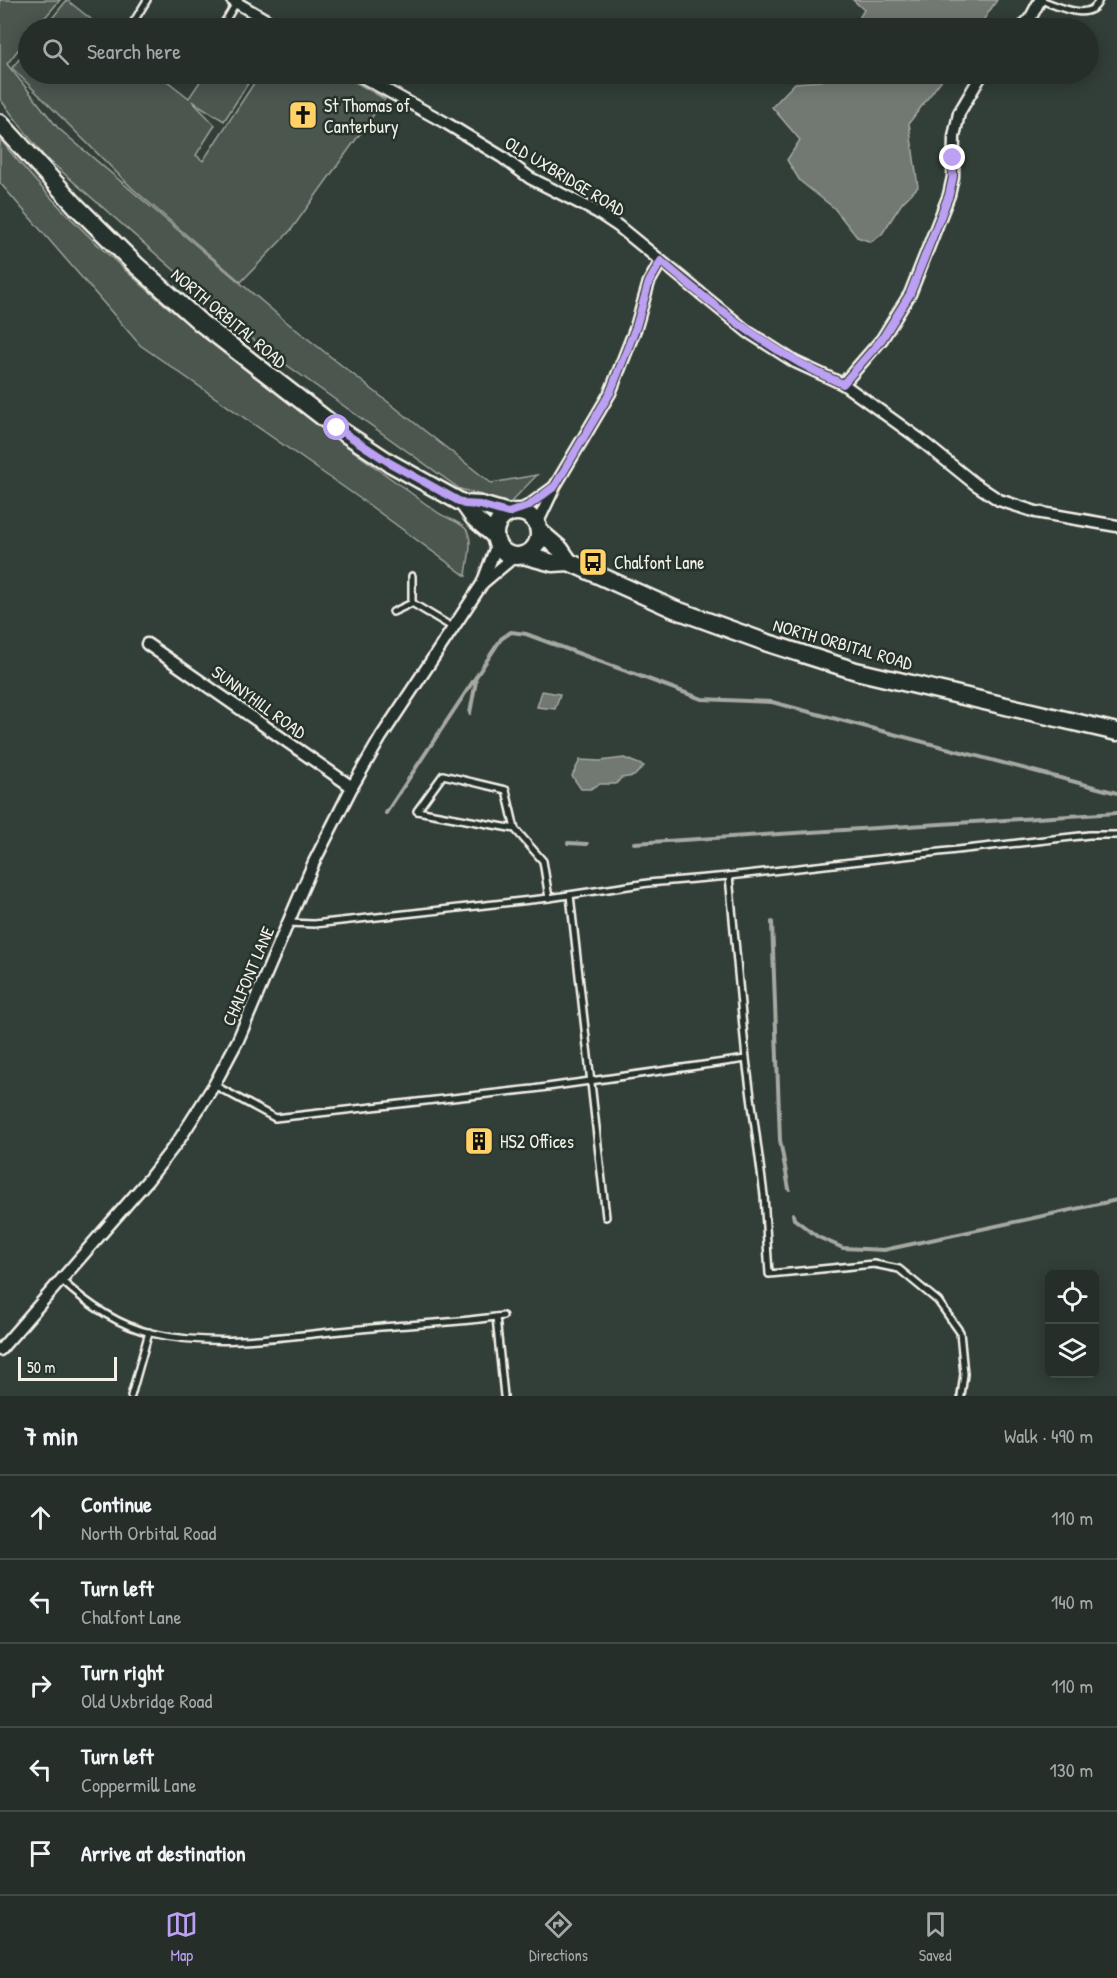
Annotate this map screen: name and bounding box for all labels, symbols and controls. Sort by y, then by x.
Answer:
search box [18,18,1099,84]
icon: search [39,35,72,68]
text: Search here [87,36,181,66]
place label: St Thomas of Canterbury [324,93,410,139]
church icon: St Thomas of Canterbury [287,99,319,131]
street label: OLD UXBRIDGE ROAD [500,130,630,222]
route end [939,144,965,170]
street label: NORTH ORBITAL ROAD [166,262,292,374]
route start [323,414,349,440]
bus stop icon: Chalfont Lane [577,546,609,578]
place label: Chalfont Lane [614,550,705,575]
street label: NORTH ORBITAL ROAD [770,612,916,676]
street label: SUNNYHILL ROAD [207,659,312,745]
street label: CHALFONT LANE [216,922,280,1030]
building icon: HS2 Offices [463,1125,495,1157]
place label: HS2 Offices [500,1129,574,1154]
map controls [1045,1270,1099,1378]
button: locate [1045,1270,1099,1324]
button: layers [1045,1324,1099,1378]
scale bar [18,1354,117,1382]
text: 50 m [27,1356,56,1378]
text: 7 min [24,1418,78,1453]
text: Walk · 490 m [1004,1422,1093,1449]
text: Continue [81,1489,152,1519]
icon: ahead [24,1501,57,1534]
text: 110 m [1051,1504,1093,1531]
text: North Orbital Road [81,1519,216,1546]
text: Turn left [81,1573,154,1603]
icon: left [24,1585,57,1618]
text: 140 m [1051,1588,1093,1615]
text: Chalfont Lane [81,1603,182,1630]
text: Turn right [81,1657,164,1687]
icon: right [24,1669,57,1702]
text: 110 m [1051,1672,1093,1699]
text: Old Uxbridge Road [81,1687,212,1714]
text: Turn left [81,1741,154,1771]
icon: left [24,1753,57,1786]
text: 130 m [1050,1756,1093,1783]
text: Coppermill Lane [81,1771,196,1798]
icon: arrive [24,1837,57,1870]
text: Arrive at destination [81,1838,246,1868]
tab: Map [165,1908,198,1966]
tab: Directions [529,1908,588,1966]
tab: Saved [919,1908,952,1966]

